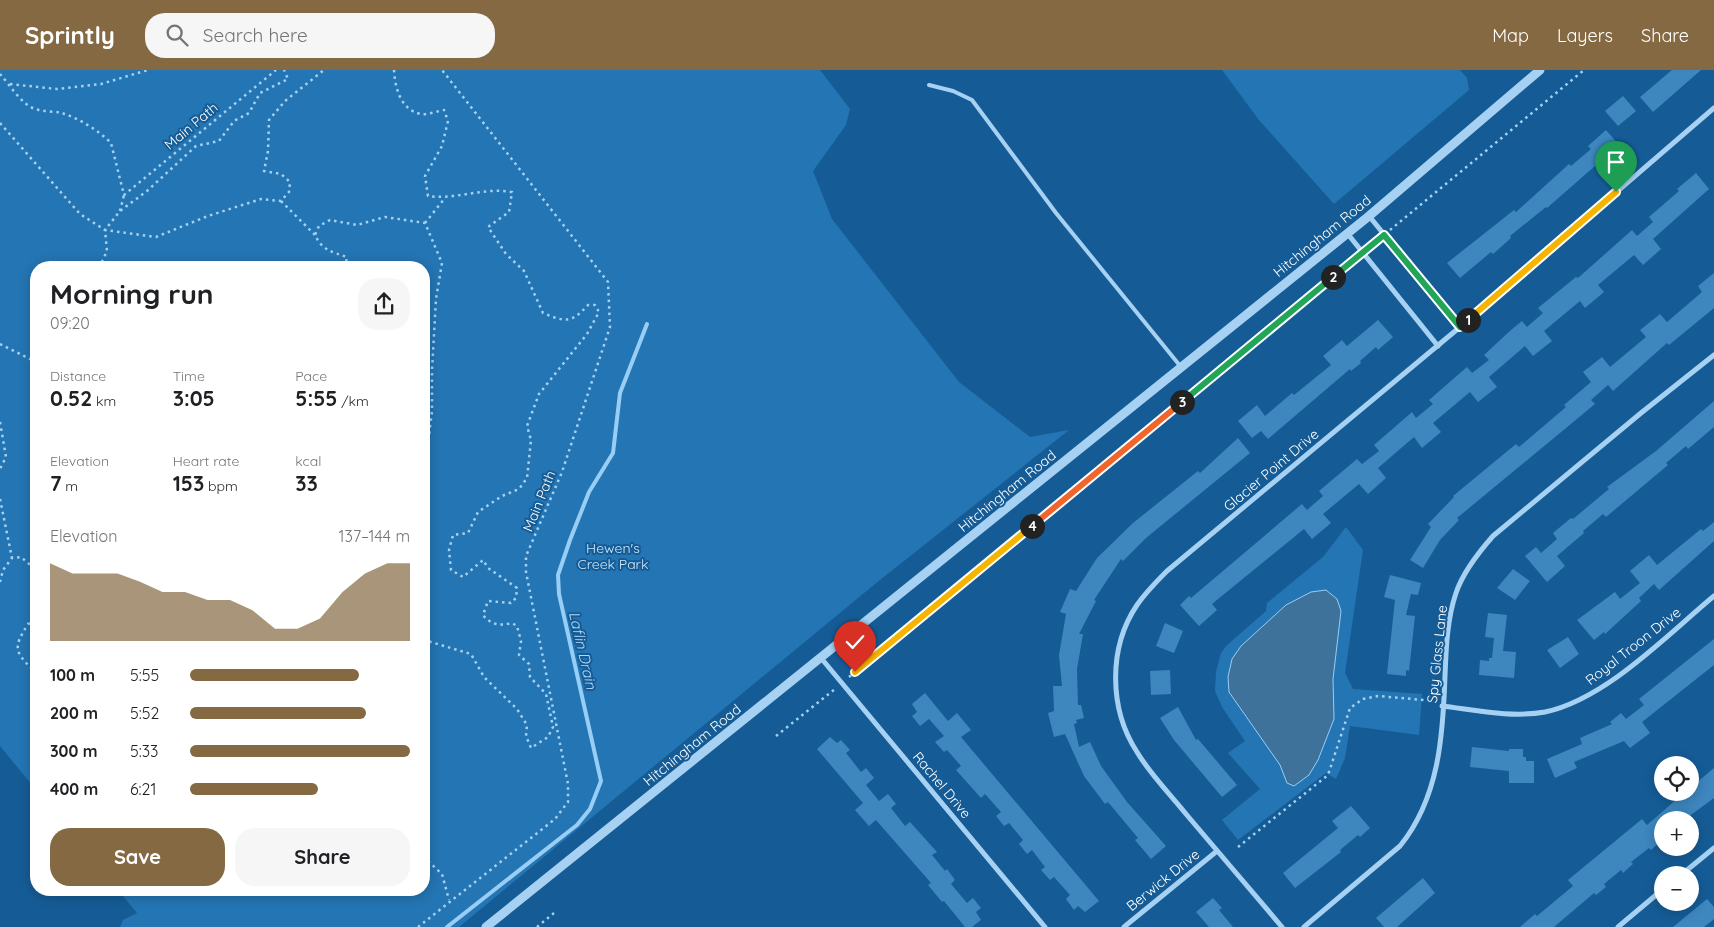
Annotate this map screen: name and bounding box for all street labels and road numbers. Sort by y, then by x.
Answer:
street label: Main Path [161,98,221,154]
street label: Hitchingham Road [1269,191,1375,281]
street label: Glacier Point Drive [1220,425,1322,515]
street label: Hitchingham Road [954,446,1060,536]
street label: Main Path [519,468,559,534]
street label: Royal Troon Drive [1582,603,1684,689]
street label: Spy Glass Lane [1423,604,1451,704]
street label: Hitchingham Road [639,700,745,790]
street label: Rachel Drive [909,748,975,822]
street label: Berwick Drive [1123,845,1203,915]

